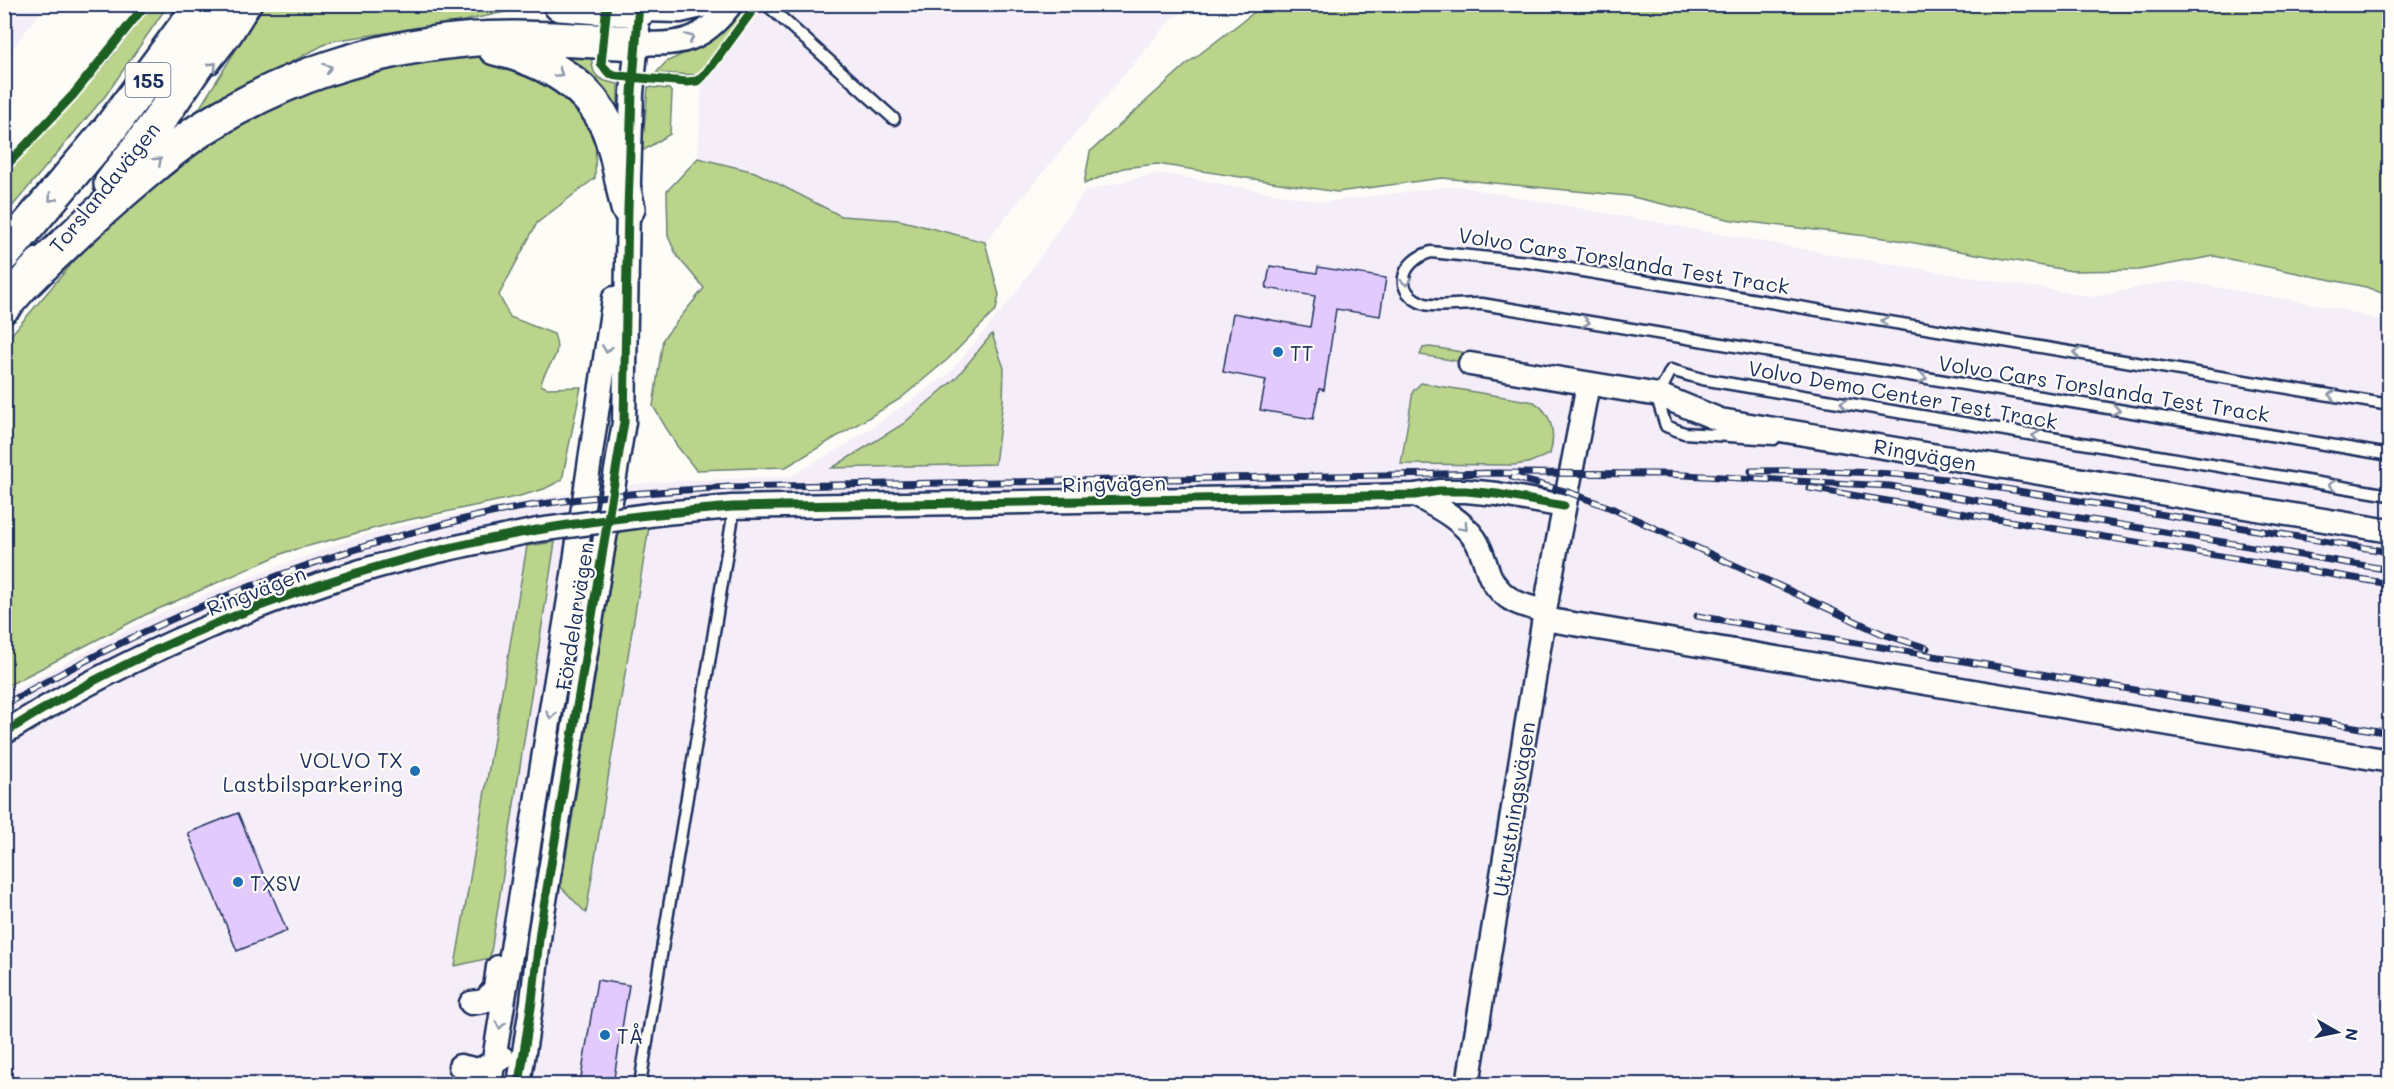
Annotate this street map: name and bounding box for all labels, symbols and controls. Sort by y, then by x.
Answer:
one-way arrow [684,34,695,46]
one-way arrow [322,62,333,75]
road number: 155 [126,63,170,97]
one-way arrow [206,63,217,74]
one-way arrow [553,66,563,78]
street label: Torslandavägen [43,116,165,258]
one-way arrow [151,157,162,168]
one-way arrow [48,191,59,202]
street label: Volvo Cars Torslanda Test Track [1457,220,1791,300]
one-way arrow [1399,277,1412,287]
one-way arrow [1581,315,1591,327]
one-way arrow [1880,316,1890,328]
place label: TT [1290,339,1313,366]
one-way arrow [601,344,613,353]
marker: TT [1271,345,1285,359]
one-way arrow [2073,347,2083,360]
street label: Volvo Cars Torslanda Test Track [1937,348,2271,428]
street label: Volvo Demo Center Test Track [1746,353,2060,435]
one-way arrow [1919,371,1928,383]
one-way arrow [2327,390,2336,402]
one-way arrow [1839,398,1848,410]
one-way arrow [2111,403,2120,415]
one-way arrow [2031,431,2040,443]
street label: Ringvägen [1872,432,1978,476]
street label: Ringvägen [1062,469,1166,497]
one-way arrow [2327,480,2336,492]
one-way arrow [1456,520,1467,531]
street label: Fördelarvägen [549,540,599,692]
street label: Ringvägen [203,559,309,621]
one-way arrow [545,711,557,720]
street label: Utrustningsvägen [1486,719,1540,899]
place label: VOLVO TX Lastbilsparkering [223,746,403,797]
marker: VOLVO TX Lastbilsparkering [408,764,422,778]
place label: TXSV [250,869,301,896]
marker: TXSV [231,875,245,889]
north arrow [2307,1002,2367,1062]
one-way arrow [495,1020,507,1030]
place label: TÅ [617,1022,643,1049]
text: N [2341,1027,2364,1042]
marker: TÅ [598,1028,612,1042]

